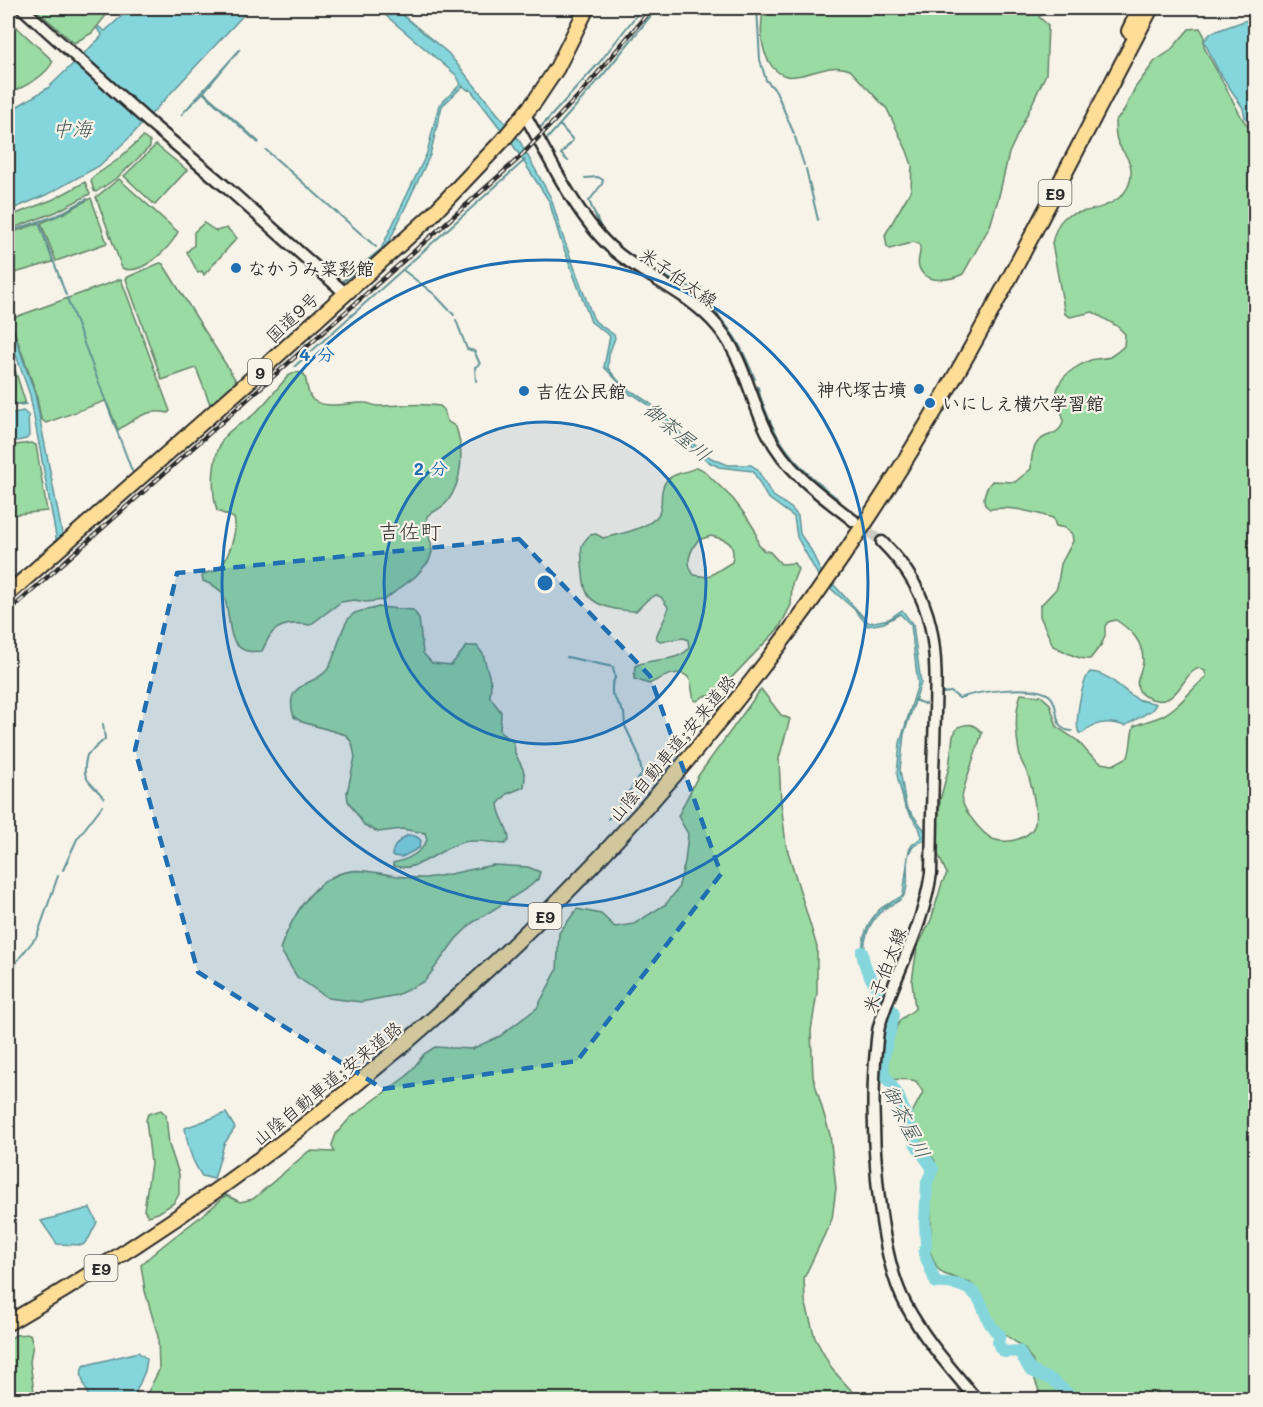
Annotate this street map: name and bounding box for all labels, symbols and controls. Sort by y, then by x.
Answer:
water label: 中海 [52,115,94,141]
road number: E9 [1038,180,1072,206]
street label: 米子伯太線 [635,241,723,313]
place label: なかうみ菜彩館 [248,256,374,280]
marker: なかうみ菜彩館 [229,261,243,275]
street label: 国道9号 [260,286,324,348]
text: 4 分 [299,342,335,366]
road number: 9 [248,359,272,385]
place label: 神代塚古墳 [817,377,907,401]
place label: 吉佐公民館 [536,379,626,403]
marker: 神代塚古墳 [912,382,926,396]
marker: 吉佐公民館 [517,384,531,398]
place label: いにしえ横穴学習館 [942,391,1104,415]
water label: 御茶屋川 [639,395,717,467]
marker: いにしえ横穴学習館 [923,396,937,410]
text: 2 分 [414,456,448,480]
district label: 吉佐町 [379,517,442,544]
centre of rings [535,573,555,593]
street label: 山陰自動車道;安来道路 [603,669,741,827]
road number: E9 [528,903,562,929]
street label: 米子伯太線 [857,924,911,1016]
street label: 山陰自動車道;安来道路 [247,1015,407,1151]
water label: 御茶屋川 [877,1079,937,1163]
road number: E9 [84,1255,118,1281]

